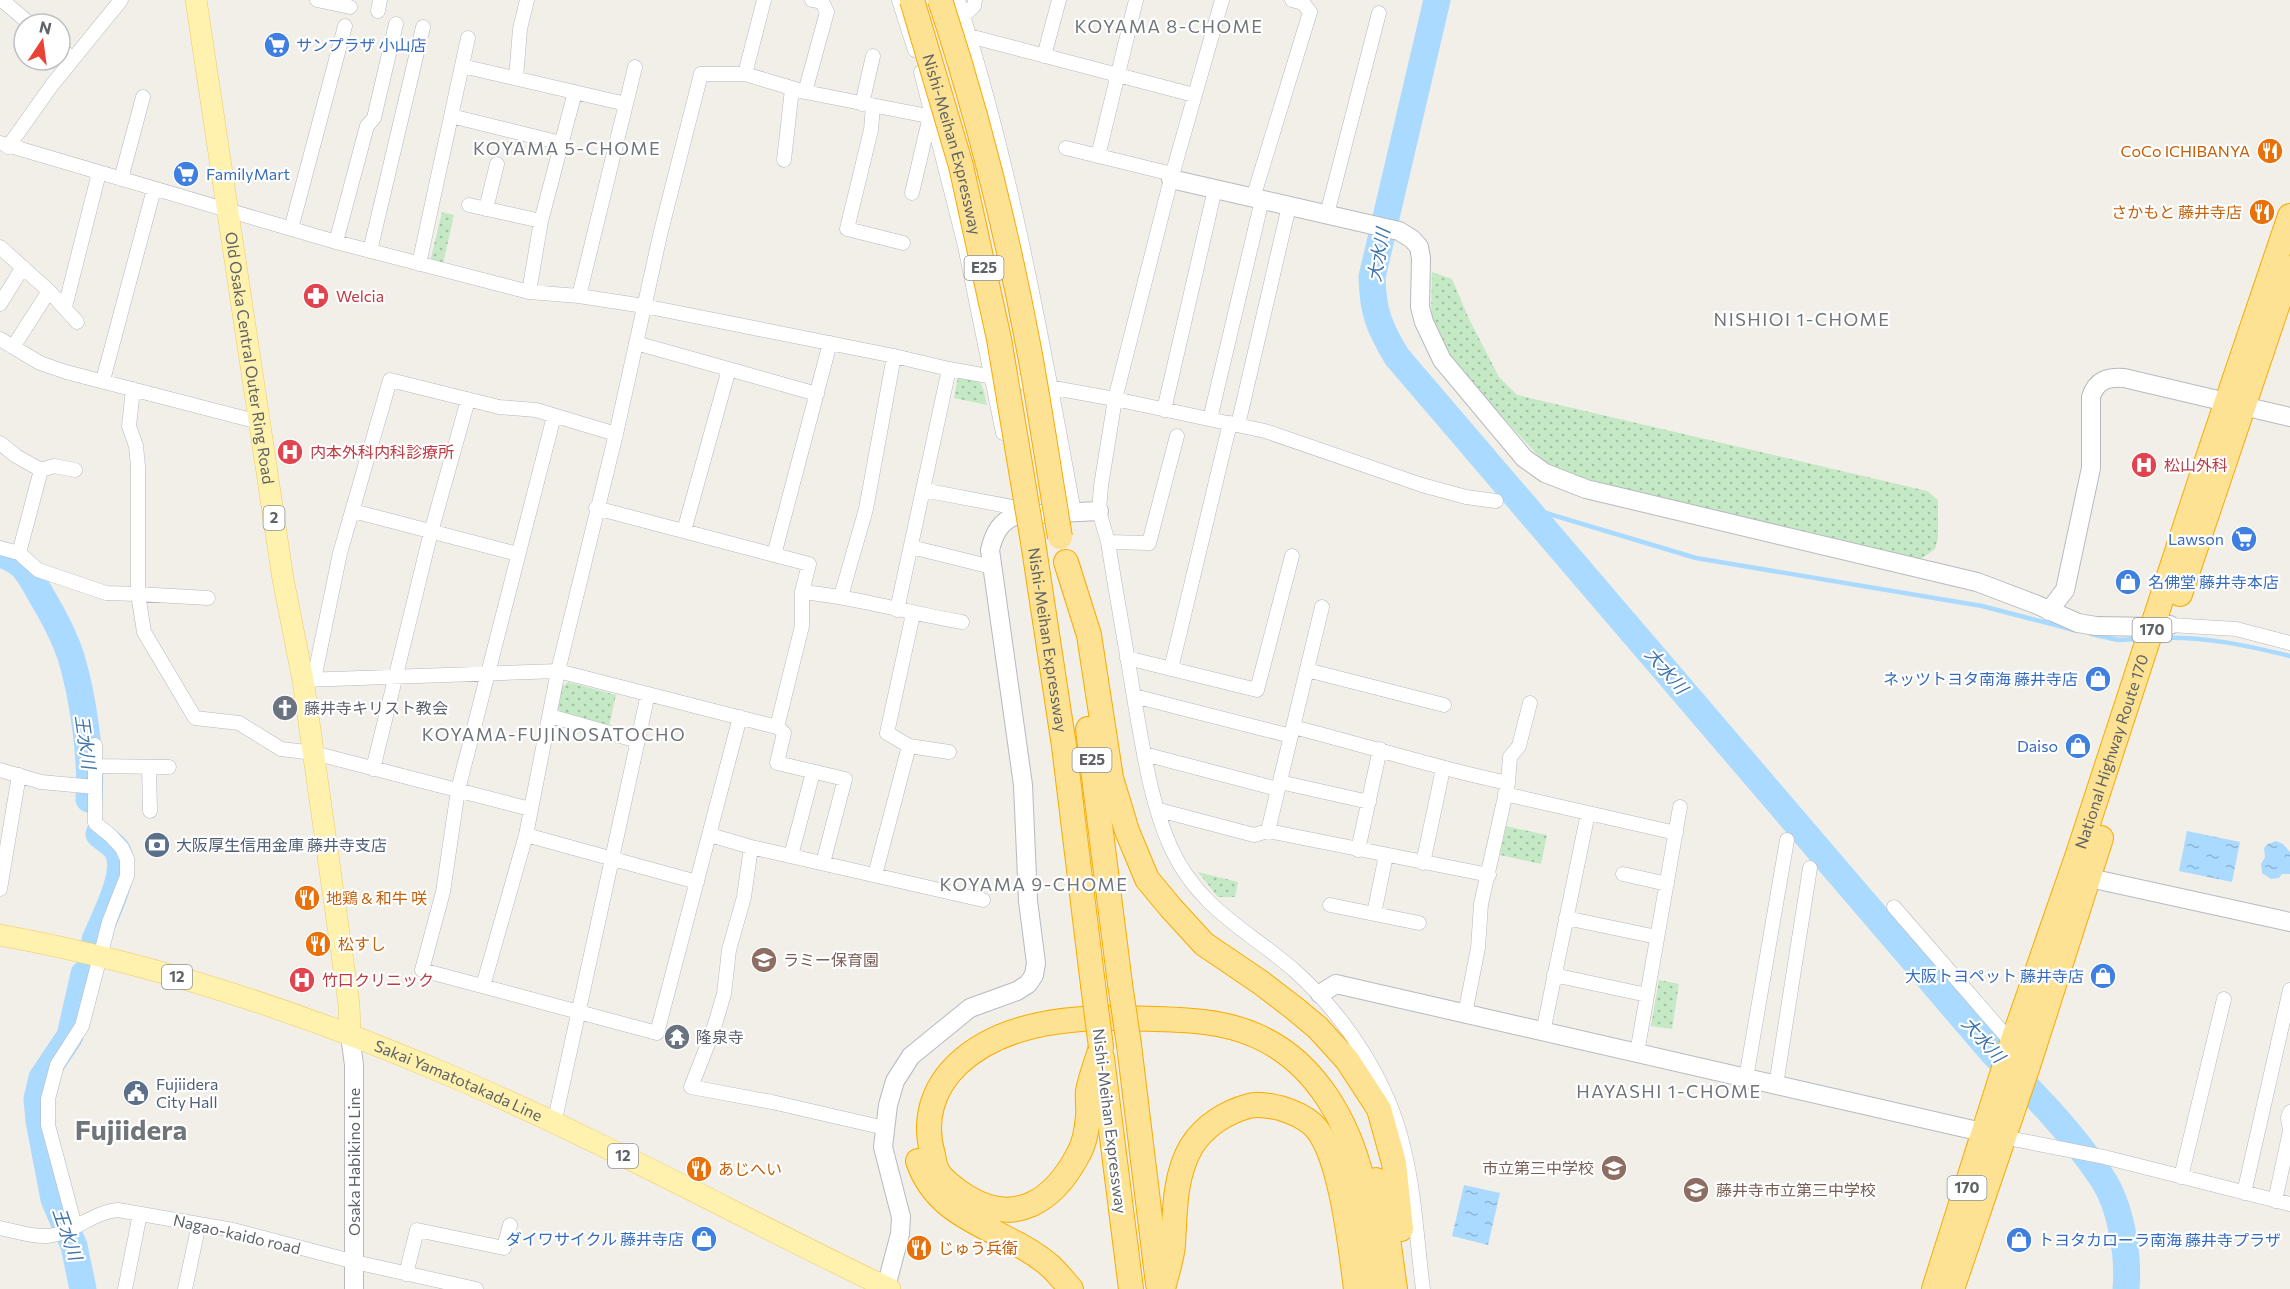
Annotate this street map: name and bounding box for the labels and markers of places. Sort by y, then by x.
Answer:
supermarket icon: サンプラザ 小山店 [262,30,292,60]
place label: サンプラザ 小山店 [296,35,427,54]
restaurant icon: CoCo ICHIBANYA [2255,136,2285,166]
place label: CoCo ICHIBANYA [2121,141,2250,160]
supermarket icon: FamilyMart [171,159,201,189]
place label: FamilyMart [206,164,291,183]
restaurant icon: さかもと 藤井寺店 [2247,197,2277,227]
place label: さかもと 藤井寺店 [2111,202,2242,221]
pharmacy icon: Welcia [301,281,331,311]
place label: Welcia [336,286,384,305]
hospital icon: 内本外科内科診療所 [275,437,305,467]
place label: 内本外科内科診療所 [310,442,454,461]
hospital icon: 松山外科 [2129,450,2159,480]
place label: 松山外科 [2164,455,2228,474]
supermarket icon: Lawson [2229,524,2259,554]
place label: Lawson [2168,529,2224,548]
shop icon: 名佛堂 藤井寺本店 [2113,567,2143,597]
place label: 名佛堂 藤井寺本店 [2148,572,2279,591]
shop icon: ネッツトヨタ南海 藤井寺店 [2083,664,2113,694]
place label: ネッツトヨタ南海 藤井寺店 [1883,669,2078,688]
church icon: 藤井寺キリスト教会 [270,693,300,723]
place label: 藤井寺キリスト教会 [304,698,448,717]
shop icon: Daiso [2063,731,2093,761]
place label: Daiso [2017,736,2058,755]
bank icon: 大阪厚生信用金庫 藤井寺支店 [142,830,172,860]
place label: 大阪厚生信用金庫 藤井寺支店 [176,835,387,854]
restaurant icon: 地鶏 & 和牛 咲 [292,883,322,913]
place label: 地鶏 & 和牛 咲 [326,888,427,907]
restaurant icon: 松すし [303,929,333,959]
place label: 松すし [338,934,386,953]
school or university icon: ラミー保育園 [749,945,779,975]
place label: ラミー保育園 [783,950,879,969]
shop icon: 大阪トヨペット 藤井寺店 [2088,961,2118,991]
hospital icon: 竹口クリニック [287,965,317,995]
place label: 大阪トヨペット 藤井寺店 [1905,966,2084,985]
place label: 竹口クリニック [322,970,434,989]
temple icon: 隆泉寺 [662,1022,692,1052]
place label: 隆泉寺 [696,1027,744,1046]
place label: Fujiidera City Hall [156,1074,218,1111]
public building icon: Fujiidera City Hall [121,1078,151,1108]
school or university icon: 市立第三中学校 [1599,1153,1629,1183]
restaurant icon: あじへい [684,1154,714,1184]
place label: 市立第三中学校 [1482,1158,1594,1177]
place label: あじへい [718,1159,782,1178]
school or university icon: 藤井寺市立第三中学校 [1681,1175,1711,1205]
place label: 藤井寺市立第三中学校 [1716,1180,1876,1199]
shop icon: ダイワサイクル 藤井寺店 [689,1224,719,1254]
shop icon: トヨタカローラ南海 藤井寺プラザ [2004,1225,2034,1255]
place label: ダイワサイクル 藤井寺店 [506,1229,684,1248]
place label: トヨタカローラ南海 藤井寺プラザ [2038,1230,2281,1249]
restaurant icon: じゅう兵衛 [904,1233,934,1263]
place label: じゅう兵衛 [938,1238,1018,1257]

